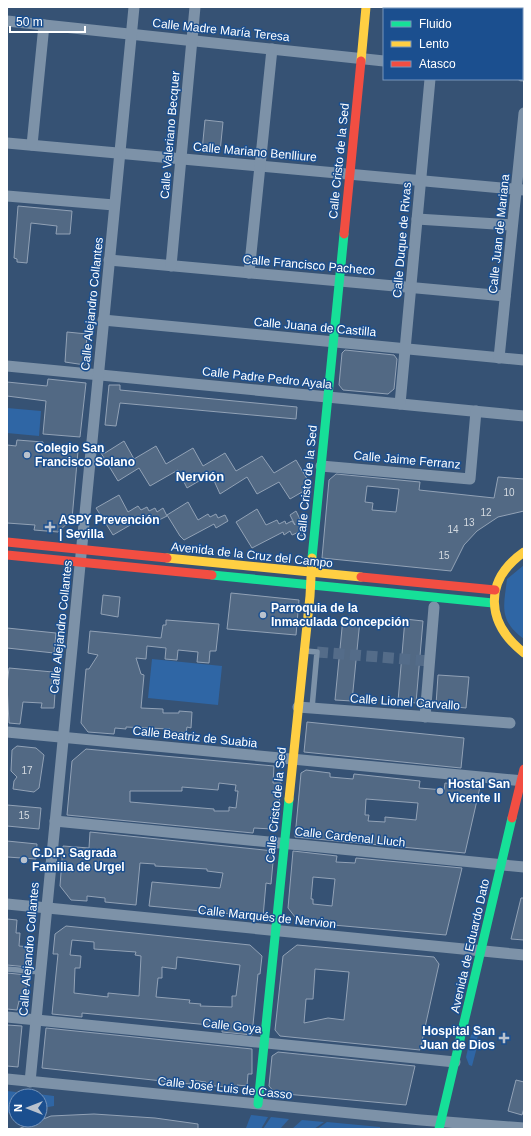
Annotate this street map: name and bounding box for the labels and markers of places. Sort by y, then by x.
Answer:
place label: Colegio San Francisco Solano [35,441,135,469]
marker: Colegio San Francisco Solano [22,450,32,460]
place label: ASPY Prevención | Sevilla [59,513,160,541]
marker: ASPY Prevención | Sevilla [44,521,56,533]
place label: Parroquia de la Inmaculada Concepción [271,601,409,629]
marker: Parroquia de la Inmaculada Concepción [258,610,268,620]
place label: Hostal San Vicente II [448,777,510,805]
marker: Hostal San Vicente II [435,786,445,796]
place label: C.D.P. Sagrada Familia de Urgel [32,846,125,874]
marker: C.D.P. Sagrada Familia de Urgel [19,855,29,865]
place label: Hospital San Juan de Dios [420,1024,495,1052]
marker: Hospital San Juan de Dios [498,1032,510,1044]

